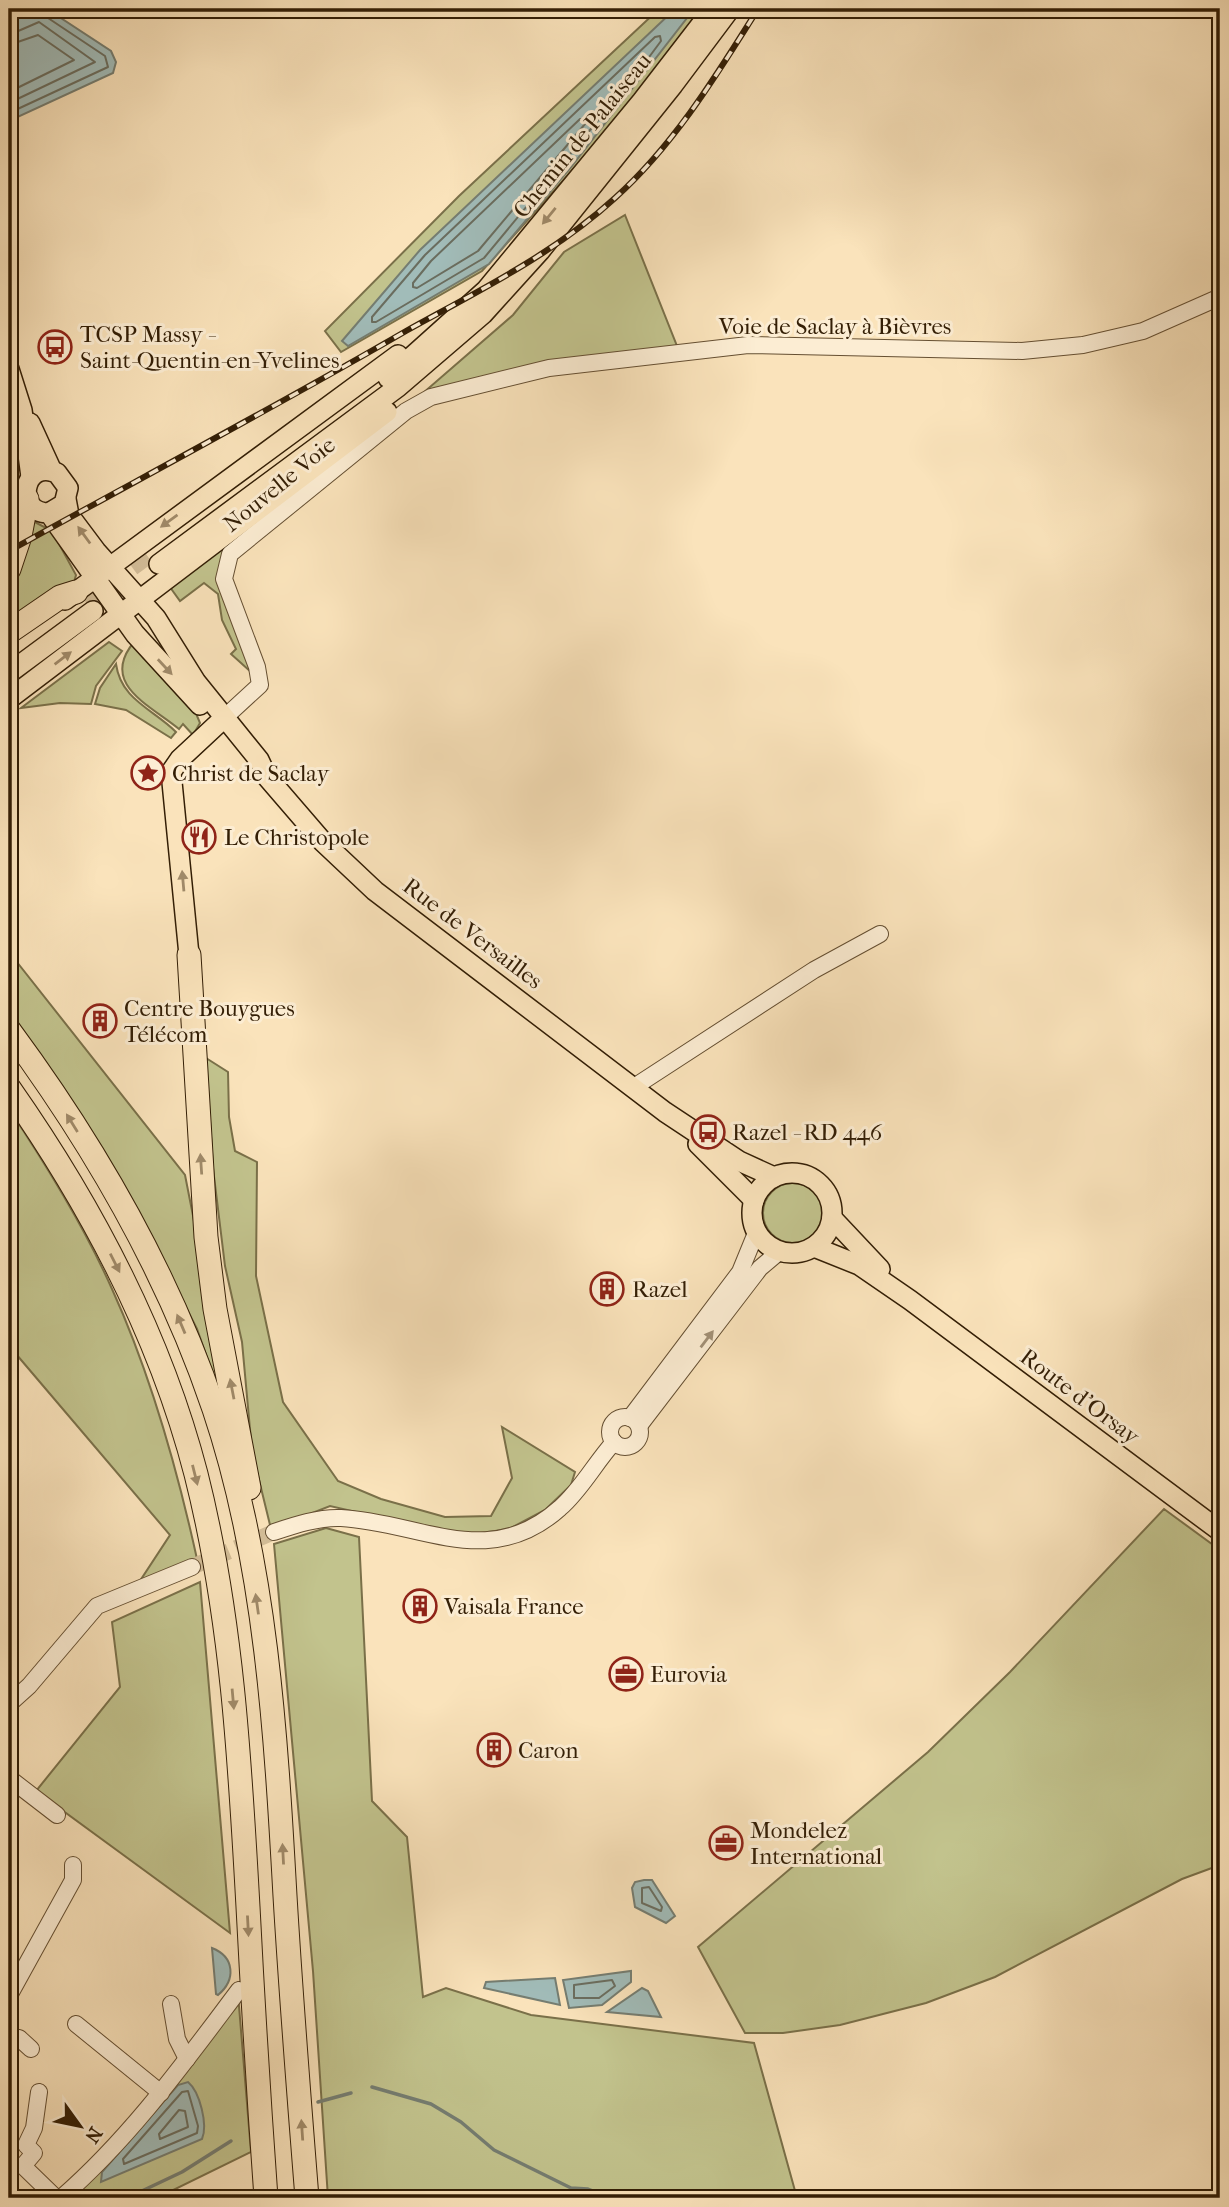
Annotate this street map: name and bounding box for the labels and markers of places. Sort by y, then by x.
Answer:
place label: TCSP Massy - Saint-Quentin-en-Yvelines [80,321,339,374]
bus stop icon: TCSP Massy - Saint-Quentin-en-Yvelines [36,328,74,366]
place icon: Christ de Saclay [129,754,167,792]
place label: Christ de Saclay [172,760,330,787]
restaurant icon: Le Christopole [180,818,218,856]
place label: Le Christopole [224,824,369,851]
place label: Centre Bouygues Télécom [124,995,295,1048]
building icon: Centre Bouygues Télécom [81,1002,119,1040]
bus stop icon: Razel - RD 446 [689,1113,727,1151]
place label: Razel - RD 446 [732,1119,883,1146]
building icon: Razel [588,1270,626,1308]
place label: Razel [632,1276,688,1303]
building icon: Vaisala France [401,1587,439,1625]
place label: Vaisala France [443,1593,584,1620]
office icon: Eurovia [607,1655,645,1693]
place label: Eurovia [650,1661,727,1688]
building icon: Caron [475,1731,513,1769]
place label: Caron [518,1737,579,1764]
place label: Mondelez International [750,1817,883,1870]
office icon: Mondelez International [707,1824,745,1862]

